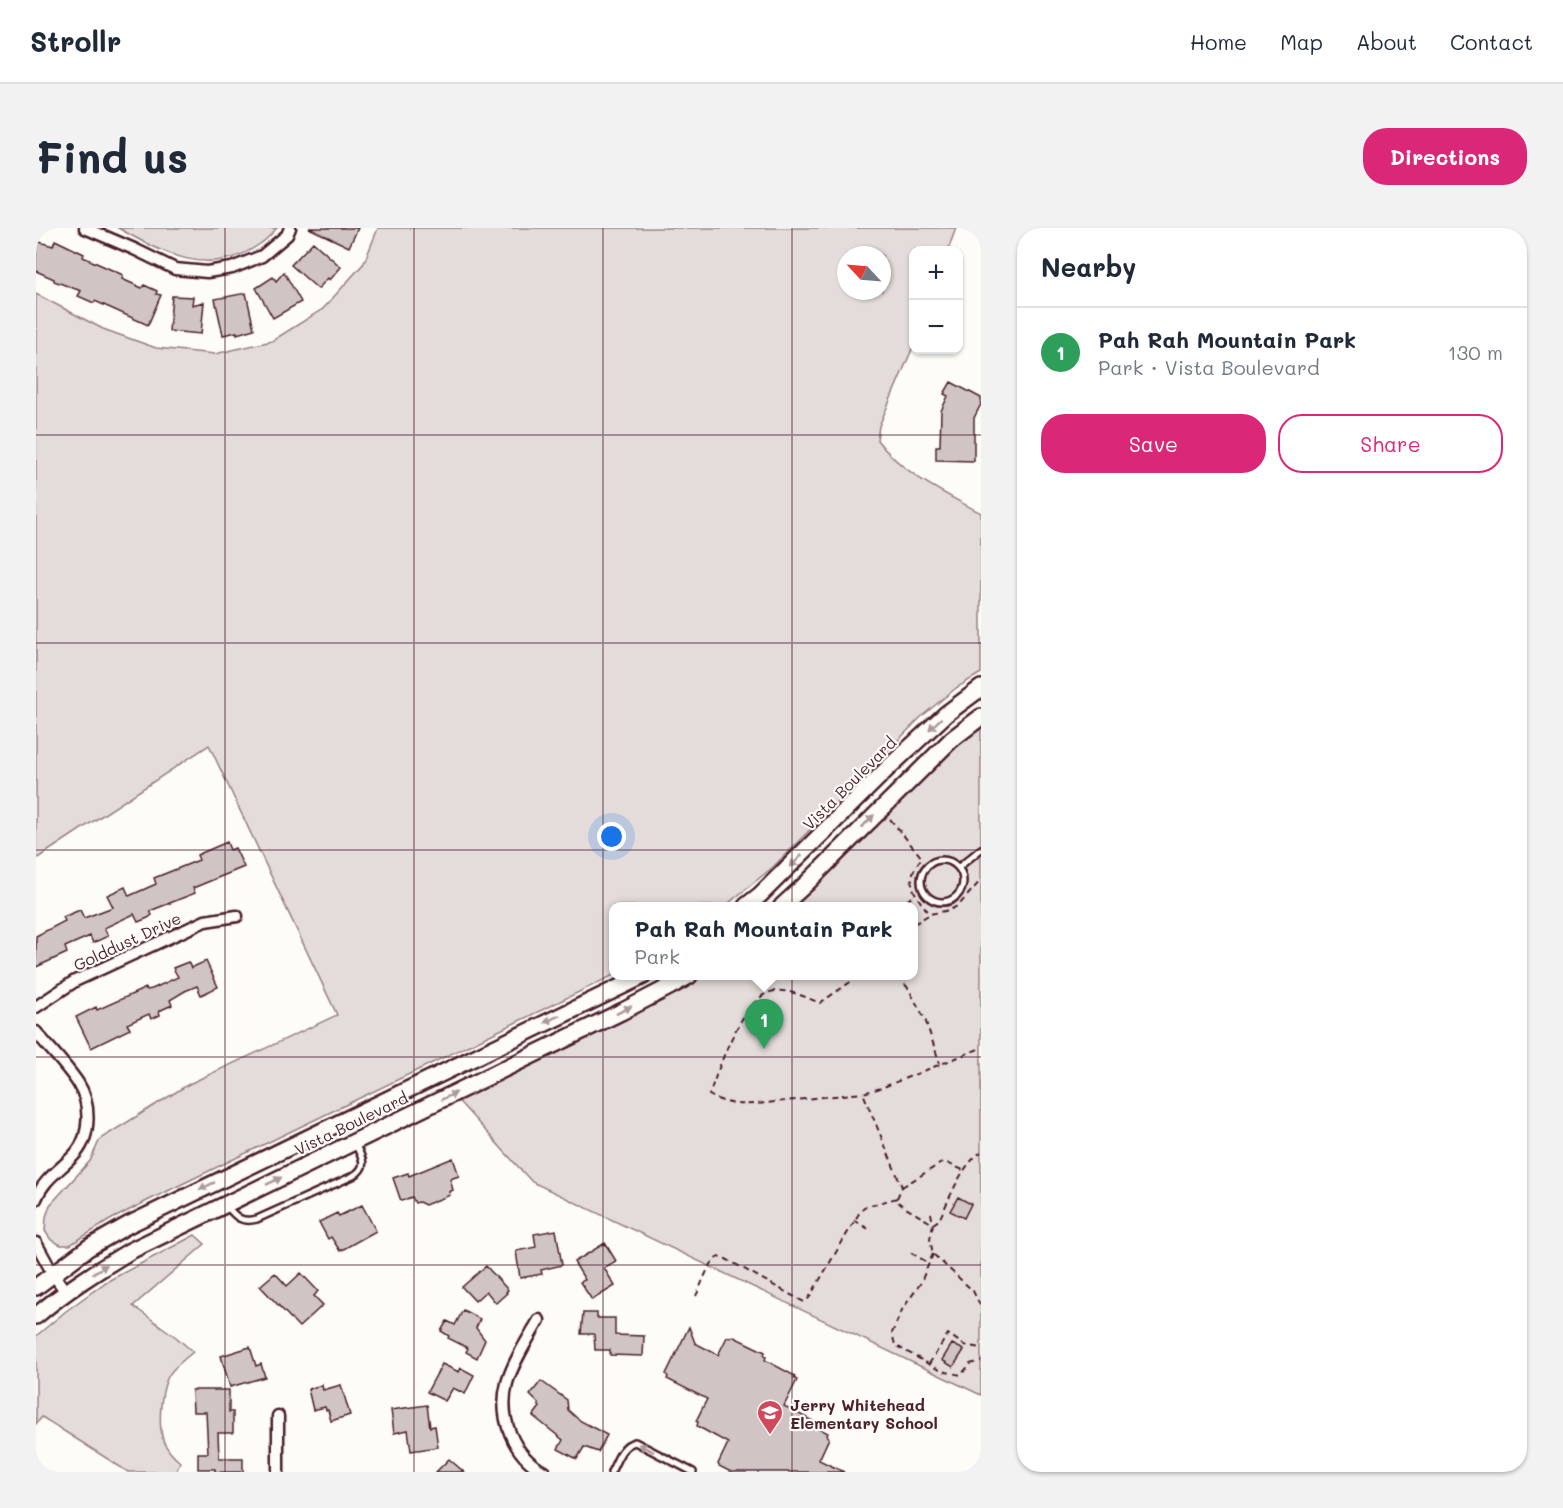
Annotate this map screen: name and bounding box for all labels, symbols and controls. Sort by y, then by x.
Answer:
text: Strollr [30,23,121,59]
text: Home [1190,28,1247,55]
text: Map [1280,28,1323,55]
text: About [1356,28,1417,55]
text: Contact [1450,28,1533,55]
button: Directions [1363,128,1527,185]
text: Find us [36,129,188,184]
north arrow [837,246,891,300]
map controls [909,246,963,354]
button: + [909,246,963,300]
text: Nearby [1041,250,1136,284]
button: − [909,300,963,354]
text: Pah Rah Mountain Park [1098,325,1356,354]
text: 1 [1056,339,1065,365]
text: 130 m [1448,339,1503,365]
text: Park · Vista Boulevard [1098,354,1320,380]
button: Save [1041,414,1266,473]
button: Share [1278,414,1503,473]
one-way arrow [928,717,943,730]
street label: Vista Boulevard [798,732,900,834]
one-way arrow [861,815,875,829]
your location [597,822,626,851]
one-way arrow [789,853,803,867]
popup [609,902,918,980]
street label: Golddust Drive [70,907,184,975]
text: Pah Rah Mountain Park [634,914,893,943]
text: Park [634,943,680,969]
pin: 1 [744,1000,784,1049]
one-way arrow [616,1005,633,1015]
one-way arrow [544,1015,561,1024]
street label: Vista Boulevard [291,1086,411,1160]
one-way arrow [441,1091,458,1100]
one-way arrow [265,1176,282,1185]
one-way arrow [198,1182,215,1191]
one-way arrow [92,1264,109,1274]
place label: Jerry Whitehead Elementary School [790,1394,938,1433]
school or university icon: Jerry Whitehead Elementary School [755,1398,785,1436]
one-way arrow [638,1443,655,1453]

